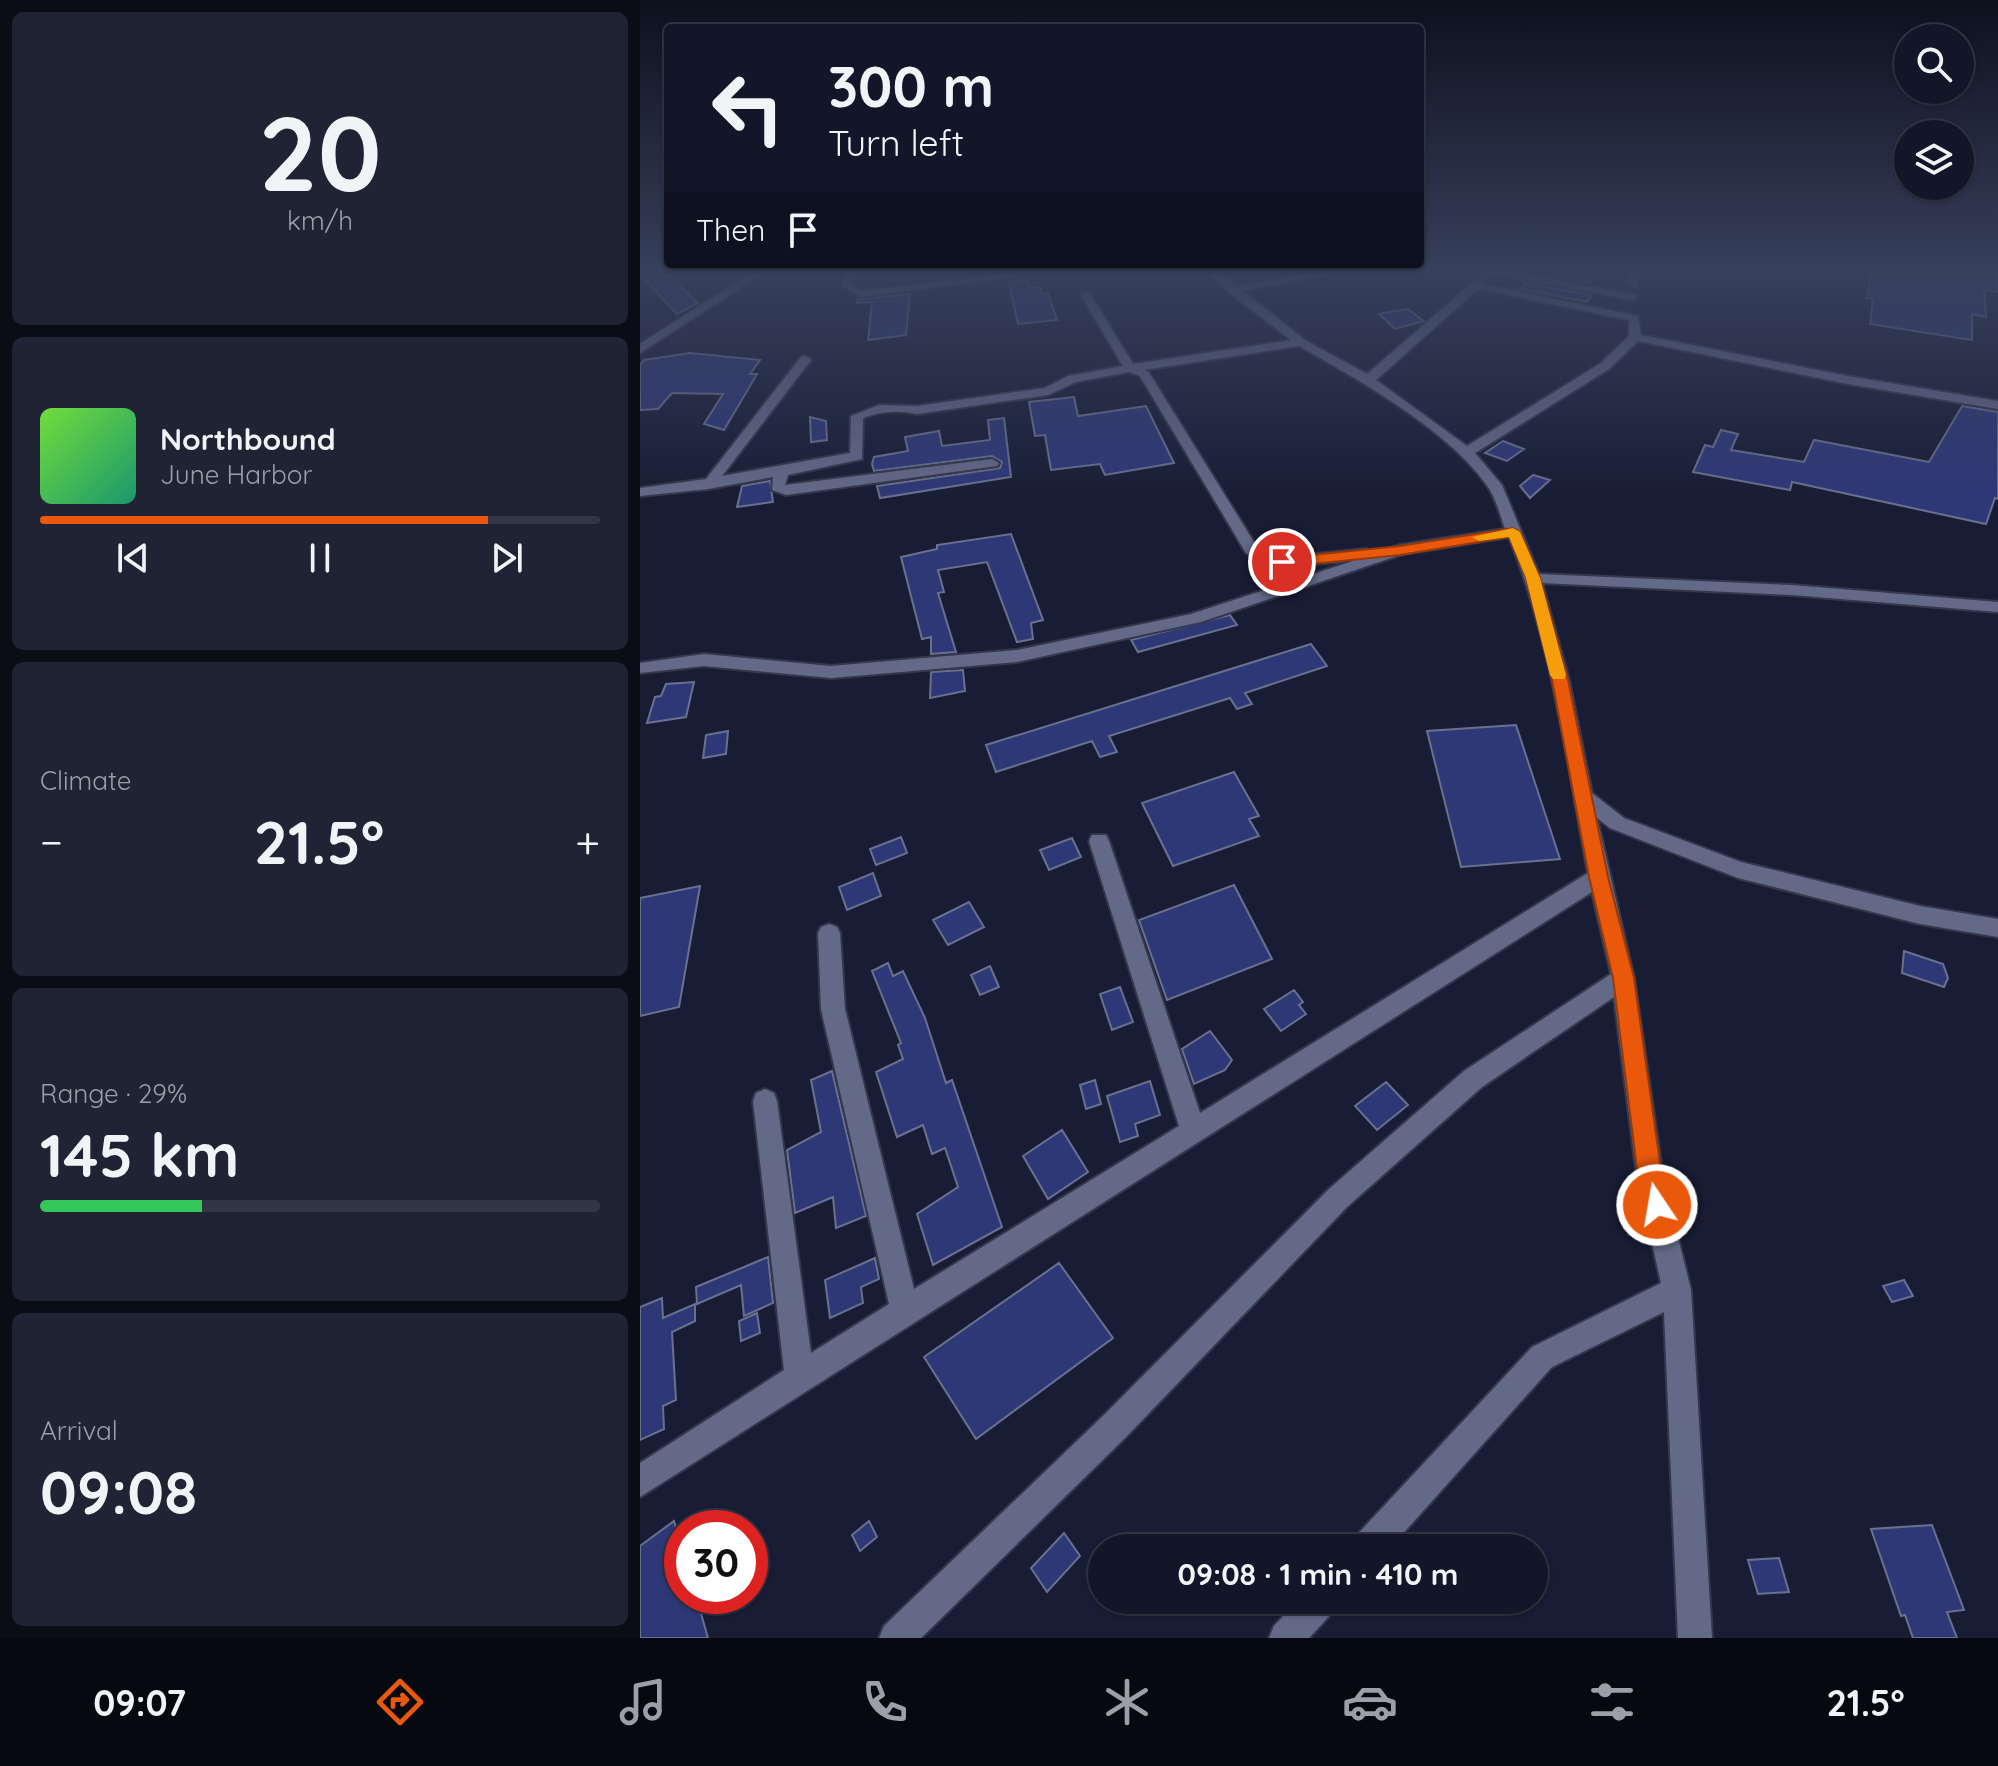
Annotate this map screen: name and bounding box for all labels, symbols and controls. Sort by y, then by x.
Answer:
map controls [1894,24,1974,200]
button: search [1894,24,1974,104]
text: 300 m [828,51,994,121]
icon: left [696,56,800,160]
text: 20 [258,87,382,217]
text: Turn left [828,120,964,165]
button: layers [1894,120,1974,200]
text: km/h [287,204,353,237]
icon: arrive [781,208,825,252]
text: Then [696,211,765,249]
text: Northbound [160,420,336,458]
text: June Harbor [160,458,312,491]
pin [1248,528,1316,596]
icon: previous [111,536,155,580]
icon: pause [298,536,342,580]
icon: next [485,536,529,580]
icon: arrive [1260,540,1304,584]
text: Climate [40,764,131,797]
text: 21.5° [254,804,384,879]
text: − [40,814,63,869]
text: + [575,814,600,869]
text: Range · 29% [40,1077,187,1110]
text: 145 km [40,1117,239,1192]
position arrow [1615,1163,1699,1247]
text: Arrival [40,1414,118,1447]
text: 09:08 [40,1454,197,1529]
speed limit sign: 30 [664,1510,768,1614]
text: 09:08 · 1 min · 410 m [1177,1555,1459,1593]
icon: directions [372,1674,428,1730]
icon: music [615,1674,671,1730]
icon: phone [857,1674,913,1730]
icon: climate [1099,1674,1155,1730]
icon: car [1342,1674,1398,1730]
icon: filters [1584,1674,1640,1730]
text: 09:07 [93,1680,186,1725]
text: 21.5° [1826,1680,1905,1725]

